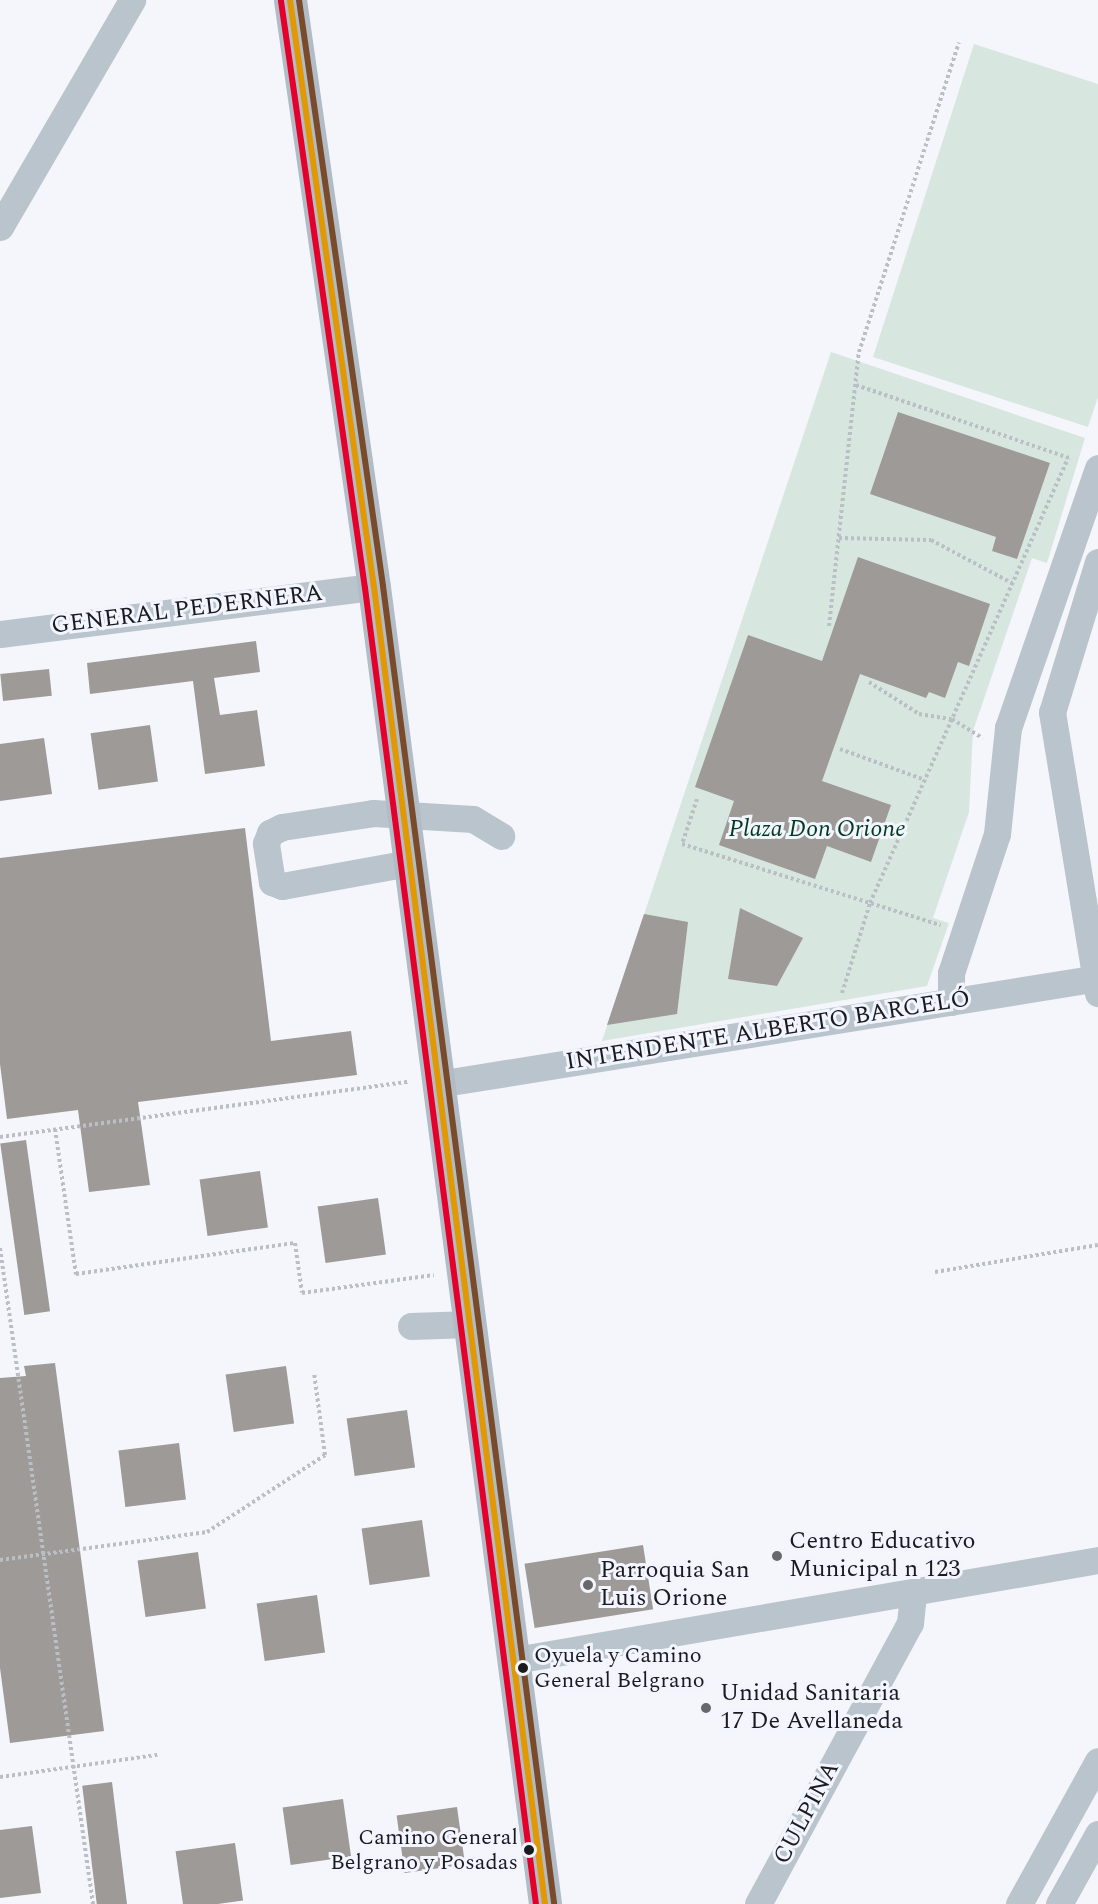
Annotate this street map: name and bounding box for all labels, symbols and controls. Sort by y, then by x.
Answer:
street label: GENERAL PEDERNERA [50,579,324,641]
park label: Plaza Don Orione [728,816,906,844]
street label: INTENDENTE ALBERTO BARCELÓ [564,985,972,1077]
place label: Centro Educativo Municipal n 123 [789,1528,975,1584]
marker: Centro Educativo Municipal n 123 [770,1549,784,1563]
place label: Parroquia San Luis Orione [600,1557,750,1613]
marker: Parroquia San Luis Orione [581,1578,595,1592]
place label: Oyuela y Camino General Belgrano [534,1642,705,1694]
marker: Oyuela y Camino General Belgrano [517,1662,529,1674]
place label: Unidad Sanitaria 17 De Avellaneda [720,1680,903,1736]
marker: Unidad Sanitaria 17 De Avellaneda [697,1699,715,1717]
street label: CULPINA [768,1757,846,1869]
place label: Camino General Belgrano y Posadas [330,1824,518,1876]
marker: Camino General Belgrano y Posadas [523,1844,535,1856]

